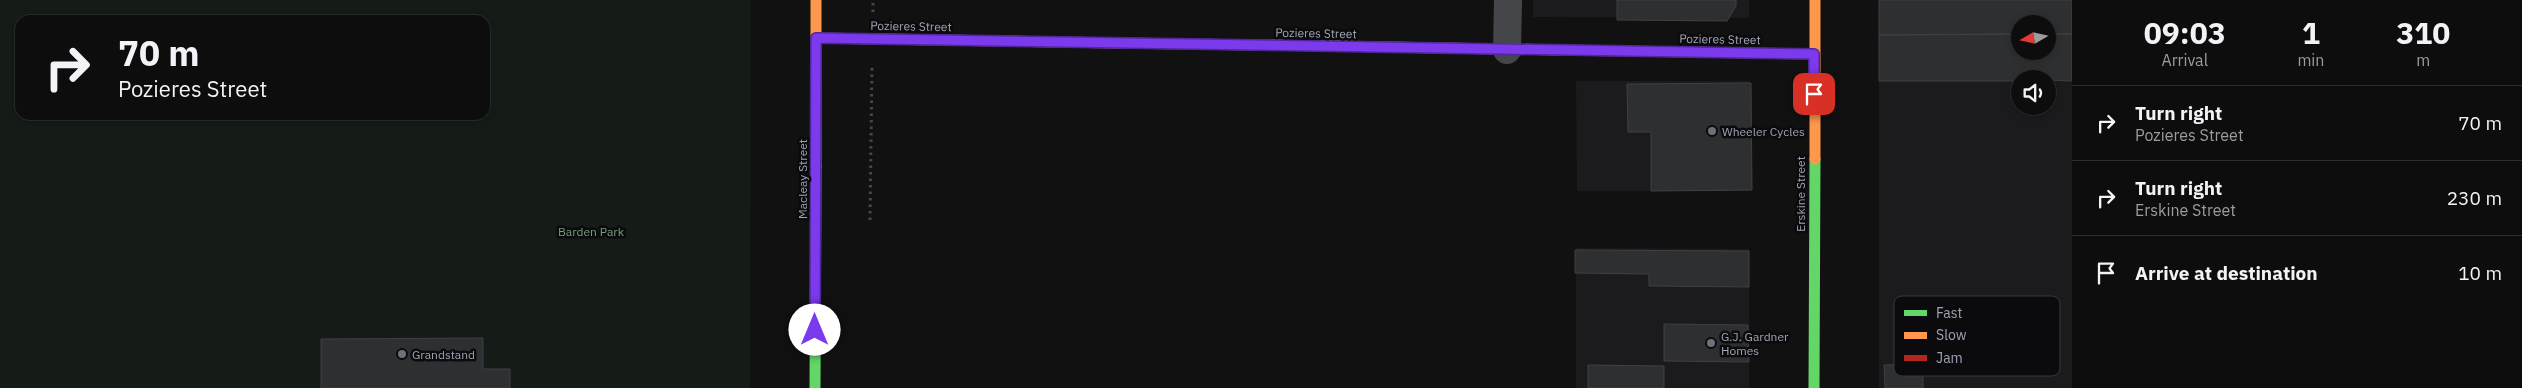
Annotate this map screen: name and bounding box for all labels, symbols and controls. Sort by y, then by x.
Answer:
text: 09:03 [2144,13,2226,52]
text: 1 [2302,13,2320,52]
text: 310 [2396,13,2450,52]
north arrow [2011,15,2056,60]
map controls [2011,15,2056,115]
street label: Pozieres Street [870,18,952,34]
street label: Pozieres Street [1275,25,1357,41]
text: 70 m [118,30,200,76]
street label: Pozieres Street [1679,31,1761,47]
icon: right [35,35,100,100]
text: Arrival [2161,50,2208,70]
text: min [2297,50,2324,70]
text: m [2416,50,2430,70]
button: sound [2011,70,2056,115]
pin [1793,73,1835,115]
text: Pozieres Street [118,74,267,103]
icon: arrive [1800,80,1828,108]
text: Turn right [2135,101,2222,125]
icon: right [2092,109,2120,137]
text: 70 m [2458,111,2502,135]
place label: Wheeler Cycles [1722,124,1805,139]
marker: Wheeler Cycles [1706,125,1718,137]
text: Pozieres Street [2135,125,2244,145]
street label: Macleay Street [795,139,810,219]
street label: Erskine Street [1793,156,1808,232]
text: Turn right [2135,176,2222,200]
icon: right [2092,184,2120,212]
text: 230 m [2447,186,2502,210]
text: Erskine Street [2135,200,2236,220]
park label: Barden Park [558,224,625,239]
icon: arrive [2092,259,2120,287]
text: Arrive at destination [2135,261,2318,285]
text: 10 m [2458,261,2502,285]
legend [1894,296,2060,376]
position arrow [788,303,840,355]
text: Fast [1936,304,1962,322]
text: Slow [1936,326,1967,344]
place label: G.J. Gardner Homes [1721,329,1789,358]
marker: G.J. Gardner Homes [1705,337,1717,349]
place label: Grandstand [412,347,475,362]
marker: Grandstand [396,348,408,360]
text: Jam [1936,349,1963,367]

